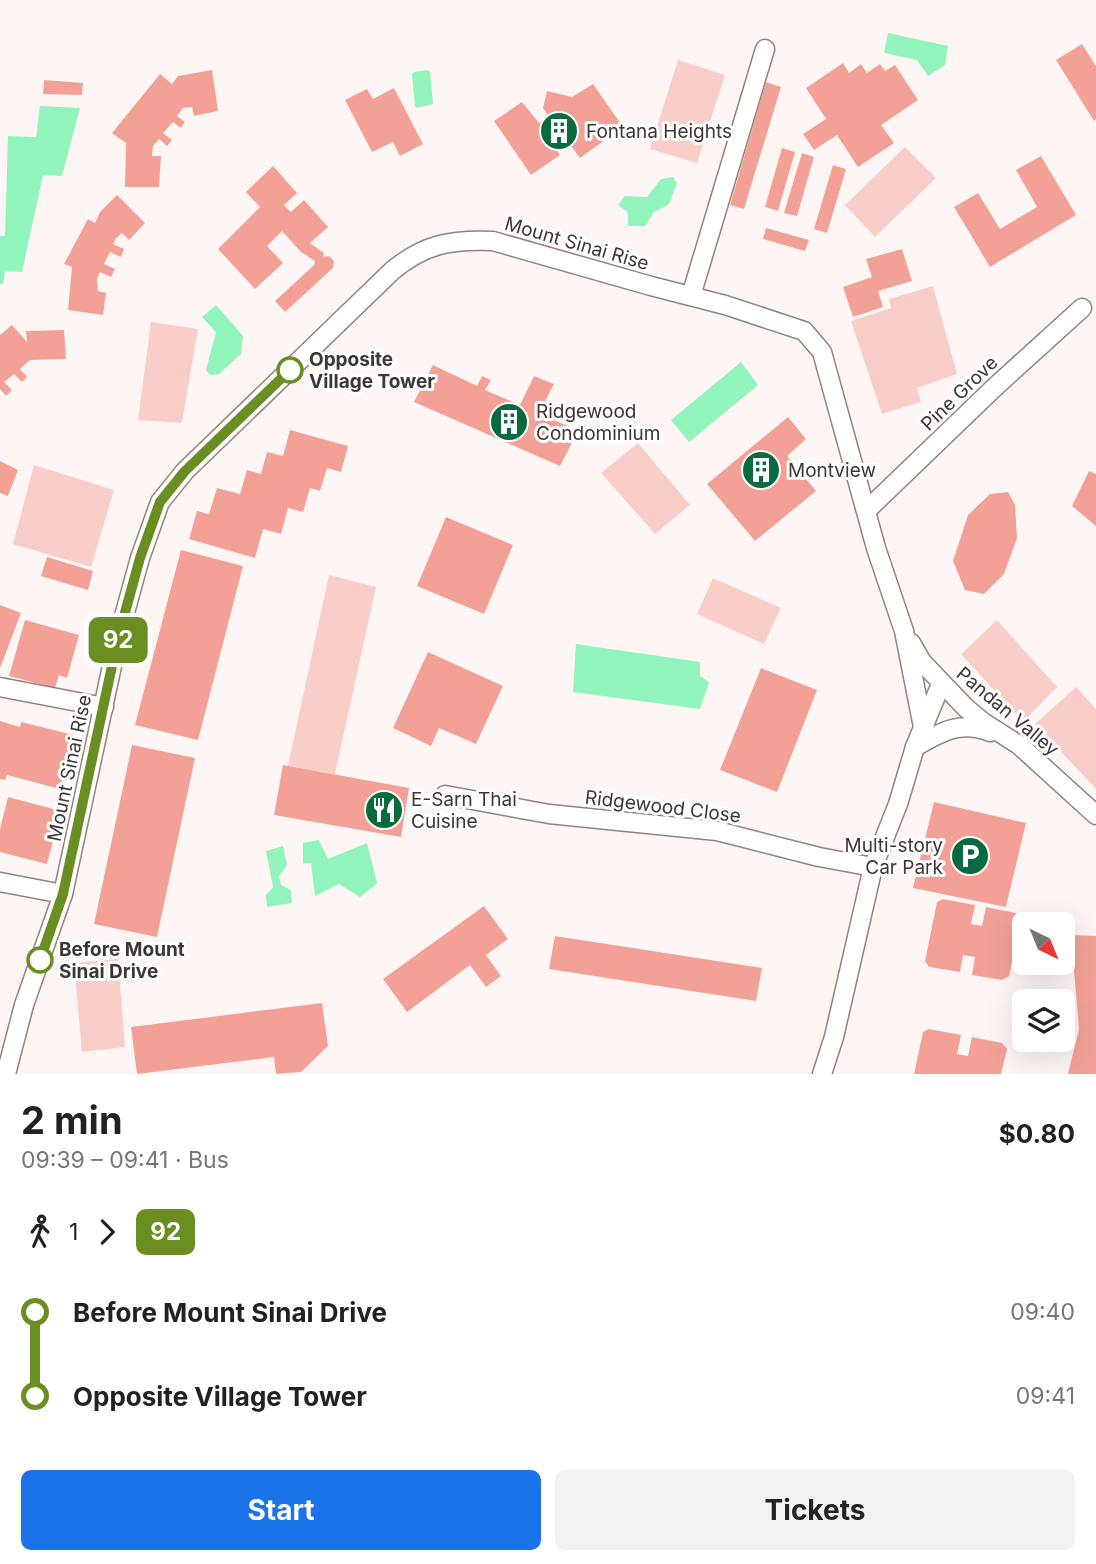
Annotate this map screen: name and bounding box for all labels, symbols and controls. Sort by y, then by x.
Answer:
building icon: Fontana Heights [538,110,580,152]
place label: Fontana Heights [586,120,732,143]
street label: Mount Sinai Rise [502,212,652,275]
place label: Opposite Village Tower [309,348,435,393]
street label: Pine Grove [916,351,1003,436]
marker: Opposite Village Tower [277,357,303,383]
place label: Ridgewood Condominium [536,400,660,445]
building icon: Ridgewood Condominium [488,401,530,443]
building icon: Montview [740,449,782,491]
place label: Montview [788,459,876,482]
line badge: 92 [86,617,150,663]
text: 92 [103,625,133,654]
street label: Pandan Valley [952,662,1064,761]
street label: Mount Sinai Rise [43,693,96,843]
street label: Ridgewood Close [584,786,742,827]
place label: E-Sarn Thai Cuisine [411,788,517,833]
restaurant icon: E-Sarn Thai Cuisine [363,789,405,831]
place label: Multi-story Car Park [845,834,944,879]
parking icon: Multi-story Car Park [949,835,991,877]
north arrow [1012,912,1074,975]
map controls [1012,912,1075,1052]
place label: Before Mount Sinai Drive [59,938,185,983]
marker: Before Mount Sinai Drive [27,947,53,973]
button: layers [1012,989,1075,1052]
text: 2 min [21,1097,123,1143]
text: $0.80 [999,1118,1075,1149]
text: 09:39 – 09:41 · Bus [21,1146,229,1174]
icon: walk [21,1213,59,1251]
icon: forward [88,1213,126,1251]
text: 92 [150,1217,181,1246]
text: 1 [69,1218,78,1246]
text: Before Mount Sinai Drive [73,1297,387,1328]
text: 09:40 [1010,1298,1075,1326]
text: Opposite Village Tower [73,1381,367,1412]
text: 09:41 [1016,1382,1075,1410]
button: Start [21,1470,541,1550]
button: Tickets [555,1470,1075,1550]

